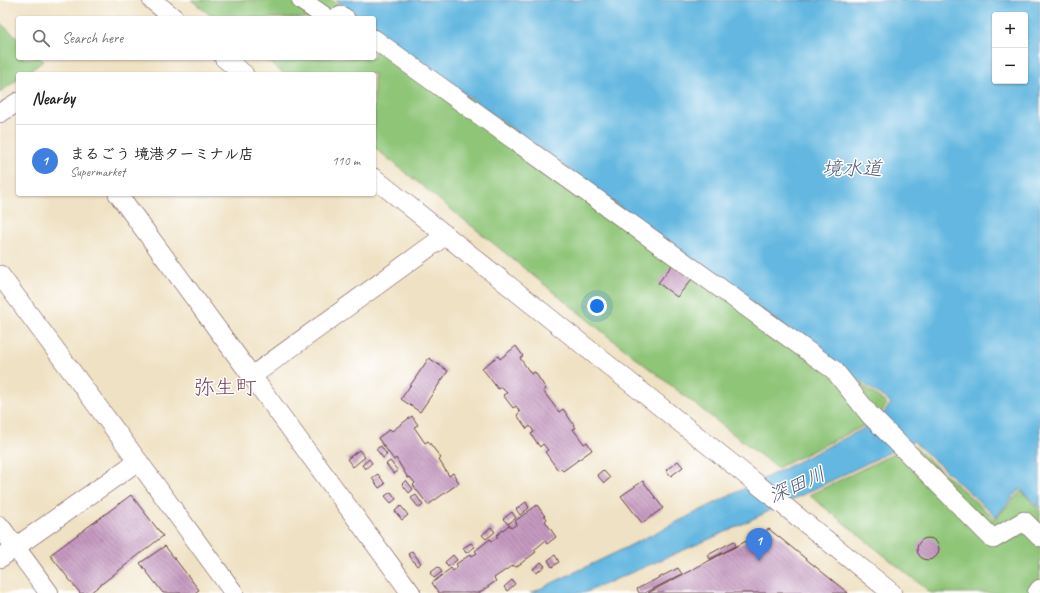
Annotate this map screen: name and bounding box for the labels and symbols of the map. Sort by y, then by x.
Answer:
water label: 境水道 [822,156,884,181]
your location [587,296,607,316]
district label: 弥生町 [194,374,257,400]
water label: 深田川 [765,461,829,509]
pin: 1 [746,528,772,561]

